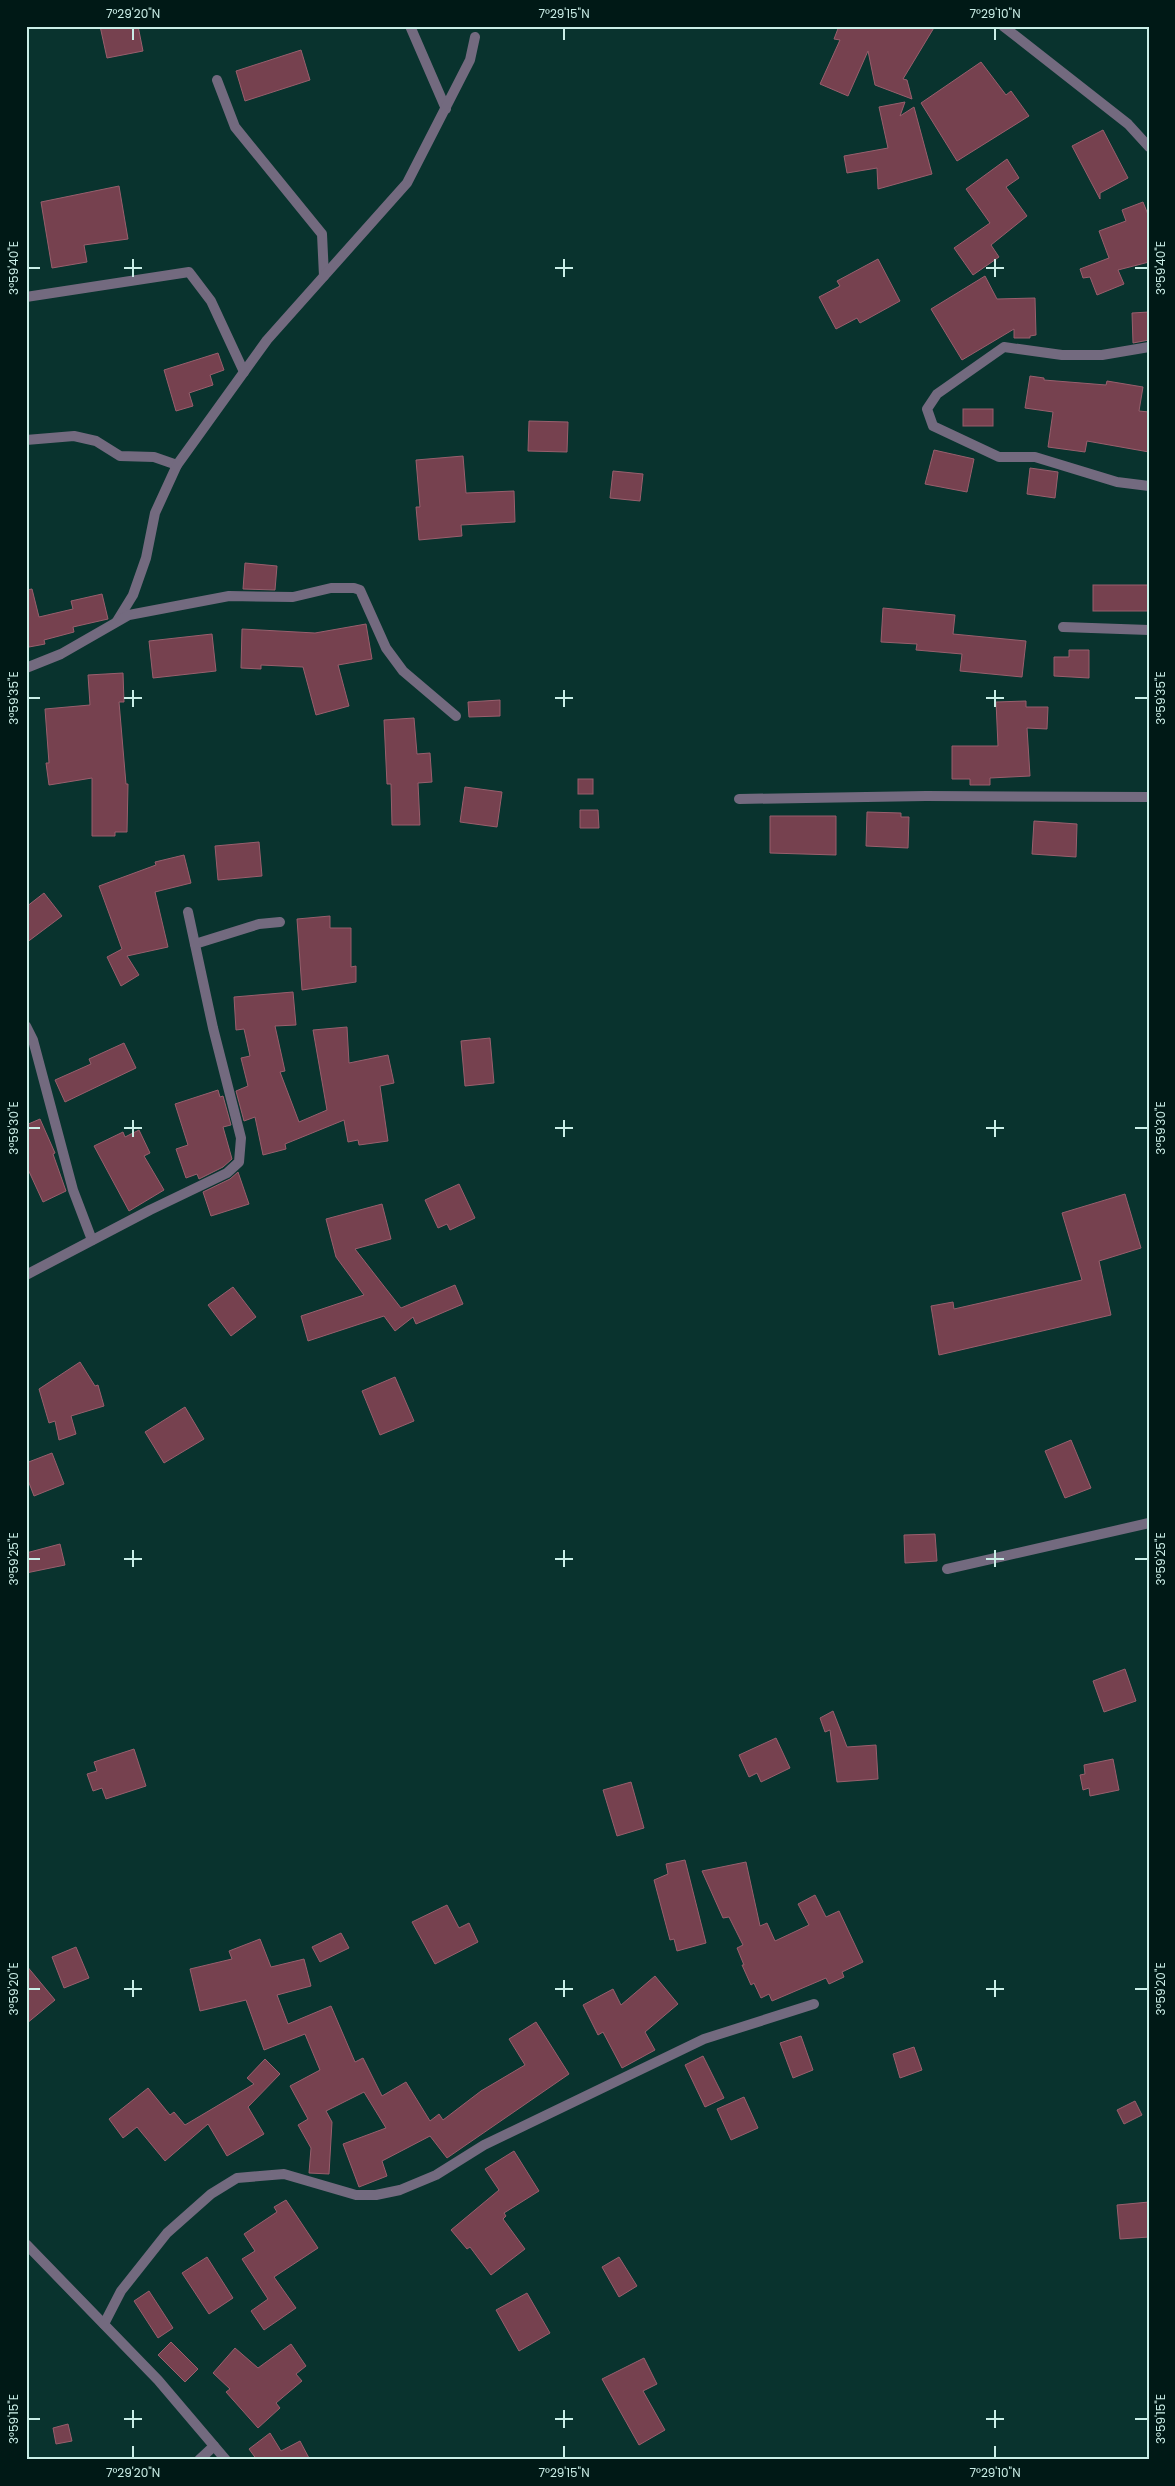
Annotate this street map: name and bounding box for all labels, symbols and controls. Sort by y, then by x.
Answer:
text: 7°29'20"N [106,5,160,22]
text: 7°29'15"N [538,5,590,22]
text: 7°29'10"N [969,5,1021,22]
text: 3°59'40"E [5,241,22,295]
text: 3°59'40"E [1152,241,1169,295]
text: 3°59'35"E [5,671,22,725]
text: 3°59'35"E [1152,671,1169,725]
text: 3°59'30"E [5,1101,22,1155]
text: 3°59'30"E [1152,1101,1169,1155]
text: 3°59'25"E [5,1532,22,1586]
text: 3°59'25"E [1152,1532,1169,1586]
text: 3°59'20"E [5,1962,22,2016]
text: 3°59'20"E [1152,1962,1169,2016]
text: 3°59'15"E [5,2394,22,2444]
text: 3°59'15"E [1152,2394,1169,2444]
text: 7°29'20"N [106,2464,160,2481]
text: 7°29'15"N [538,2464,590,2481]
text: 7°29'10"N [969,2464,1021,2481]

